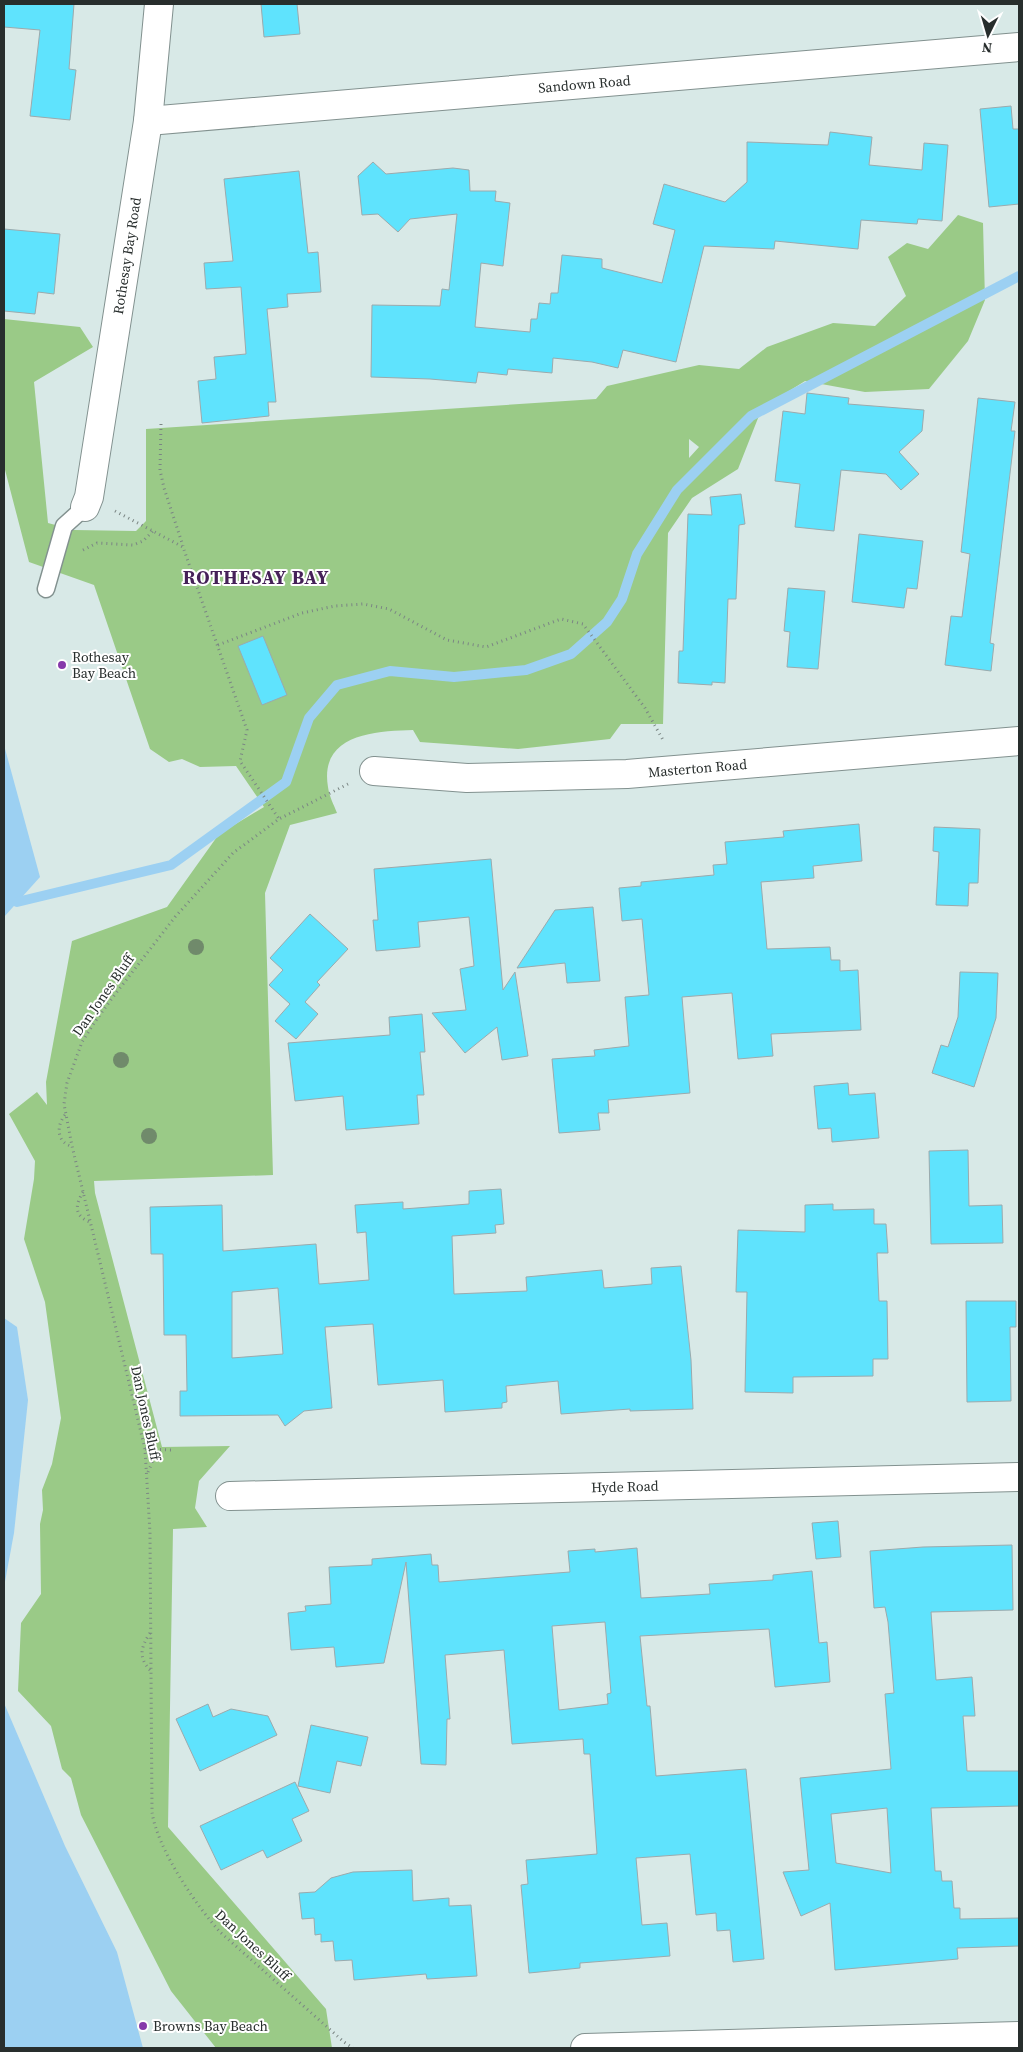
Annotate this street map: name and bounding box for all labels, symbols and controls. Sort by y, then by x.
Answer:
north arrow [963,10,1013,60]
text: N [981,38,993,58]
street label: Sandown Road [537,70,631,98]
street label: Rothesay Bay Road [108,196,146,316]
district label: ROTHESAY BAY [183,564,329,590]
place label: Rothesay Bay Beach [72,647,136,683]
marker: Rothesay Bay Beach [56,659,68,671]
street label: Masterton Road [647,754,748,782]
street label: Dan Jones Bluff [67,948,140,1040]
street label: Dan Jones Bluff [126,1364,166,1464]
street label: Hyde Road [591,1476,659,1497]
street label: Dan Jones Bluff [211,1905,296,1986]
place label: Browns Bay Beach [153,2016,268,2036]
marker: Browns Bay Beach [137,2020,149,2032]

